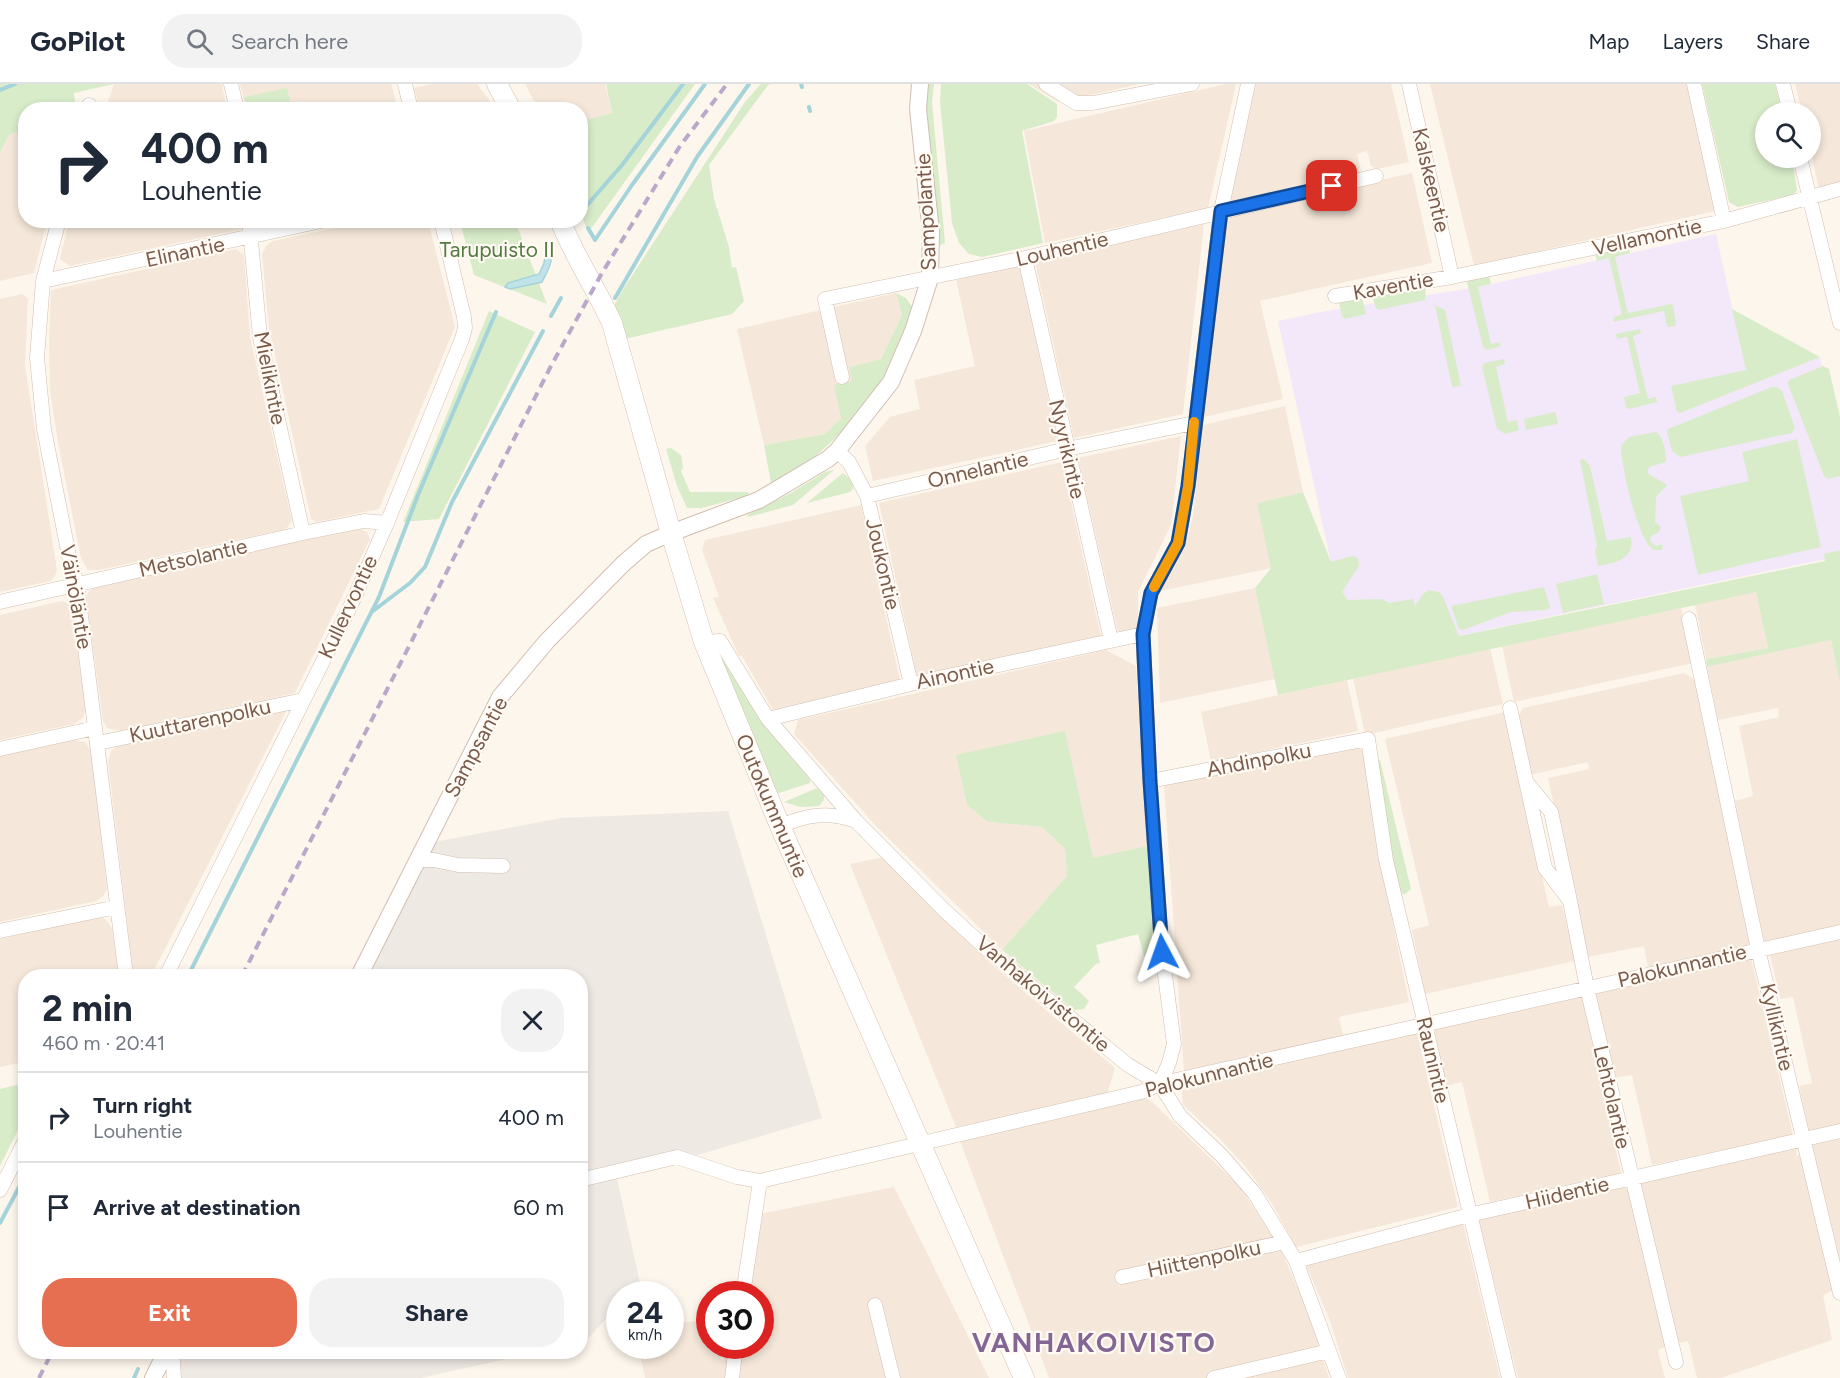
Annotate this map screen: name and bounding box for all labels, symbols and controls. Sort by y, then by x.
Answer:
search box [162,14,582,68]
text: GoPilot [30,24,126,58]
icon: search [183,25,216,58]
text: Search here [231,28,348,55]
text: Map [1589,29,1629,54]
text: Layers [1662,29,1723,54]
text: Share [1756,29,1810,54]
map controls [1755,102,1821,168]
button: search [1755,102,1821,168]
text: 400 m [141,123,269,174]
street label: Kalskeentie [1407,125,1456,235]
icon: right [42,126,120,204]
street label: Sampolantie [910,153,941,271]
pin [1306,160,1357,211]
icon: arrive [1315,169,1348,202]
text: Louhentie [141,174,262,207]
street label: Vellamontie [1590,213,1704,260]
street label: Louhentie [1013,226,1110,271]
street label: Elinantie [143,231,227,272]
park label: Tarupuisto II [439,237,555,262]
street label: Kaventie [1351,266,1435,305]
street label: Mielikintie [249,329,292,427]
street label: Nyyrikintie [1044,397,1091,501]
street label: Onnelantie [925,446,1031,493]
street label: Joukontie [861,516,906,612]
street label: Metsolantie [136,533,250,582]
street label: Väinöläntie [55,543,98,651]
street label: Kullervontie [313,551,382,662]
street label: Ainontie [914,653,996,694]
street label: Sampsantie [439,692,513,801]
street label: Kuuttarenpolku [127,693,273,748]
street label: Outokummuntie [731,730,814,881]
street label: Ahdinpolku [1205,737,1313,782]
position arrow [1130,920,1194,984]
street label: Vanhakoivistontie [971,930,1115,1057]
street label: Palokunnantie [1615,939,1749,992]
street label: Kyllikintie [1755,981,1800,1073]
text: 2 min [42,987,133,1030]
button: close [501,989,564,1052]
street label: Raunintie [1411,1014,1456,1106]
text: 460 m · 20:41 [42,1031,165,1055]
street label: Lehtolantie [1588,1043,1637,1151]
street label: Palokunnantie [1142,1046,1276,1103]
text: Turn right [93,1092,192,1119]
icon: right [42,1101,75,1134]
text: 400 m [498,1104,564,1131]
text: Louhentie [93,1119,183,1143]
street label: Hiidentie [1523,1171,1611,1214]
icon: arrive [42,1191,75,1224]
text: Arrive at destination [93,1194,301,1221]
text: 60 m [513,1194,564,1221]
street label: Hiittenpolku [1145,1234,1263,1283]
button: Exit [42,1278,297,1347]
button: Share [309,1278,564,1347]
speed limit sign: 30 [696,1281,774,1359]
text: 24 [627,1294,663,1331]
text: km/h [628,1326,662,1344]
district label: VANHAKOIVISTO [972,1326,1216,1359]

